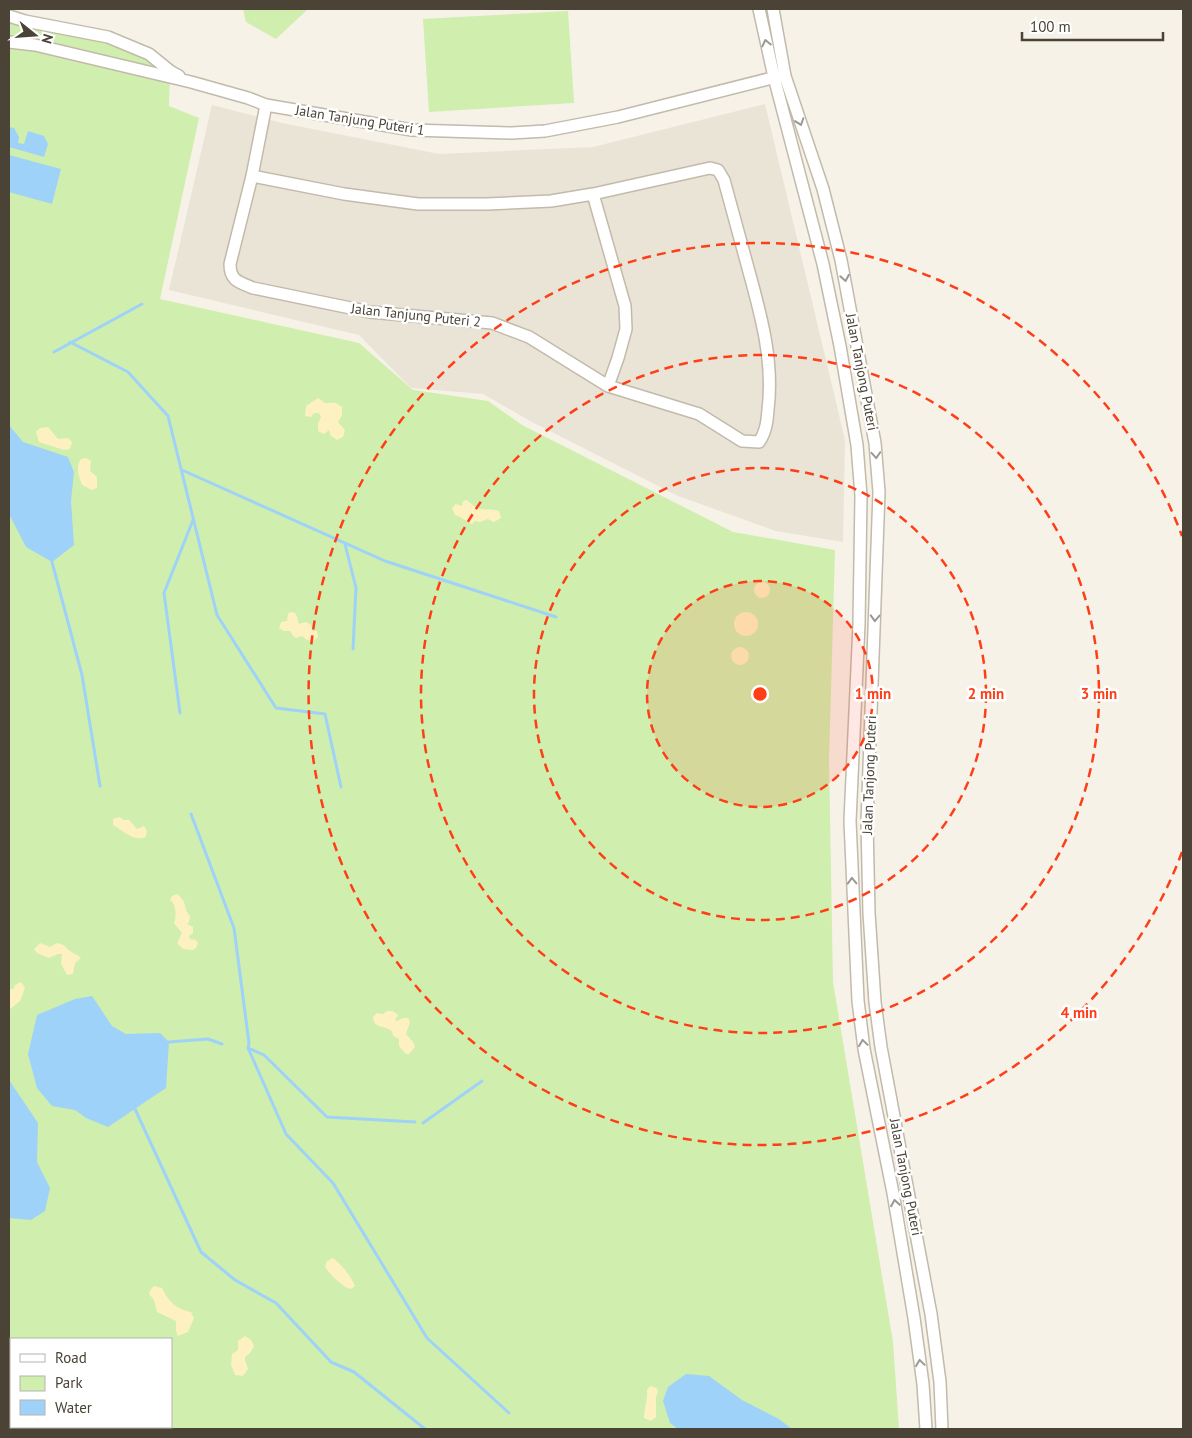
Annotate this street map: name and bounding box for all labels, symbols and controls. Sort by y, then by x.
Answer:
north arrow [10,10,60,60]
scale bar [1022,10,1163,42]
text: 100 m [1030,17,1071,36]
text: N [37,32,57,46]
one-way arrow [761,38,772,47]
street label: Jalan Tanjung Puteri 1 [293,101,426,139]
one-way arrow [794,117,804,126]
one-way arrow [839,274,849,283]
street label: Jalan Tanjung Puteri 2 [349,299,482,331]
street label: Jalan Tanjong Puteri [842,311,882,432]
one-way arrow [871,452,882,460]
one-way arrow [870,614,881,622]
text: 1 min [855,684,891,703]
text: 2 min [968,684,1004,703]
text: 3 min [1081,684,1117,703]
centre of rings [751,685,769,703]
street label: Jalan Tanjong Puteri [858,715,880,836]
one-way arrow [847,877,858,885]
text: 4 min [1061,1003,1097,1022]
one-way arrow [859,1039,869,1048]
street label: Jalan Tanjong Puteri [886,1116,926,1237]
one-way arrow [890,1198,900,1207]
legend [10,1338,172,1428]
text: Road [55,1348,87,1367]
one-way arrow [915,1359,926,1367]
text: Park [55,1373,83,1392]
text: Water [55,1398,92,1417]

